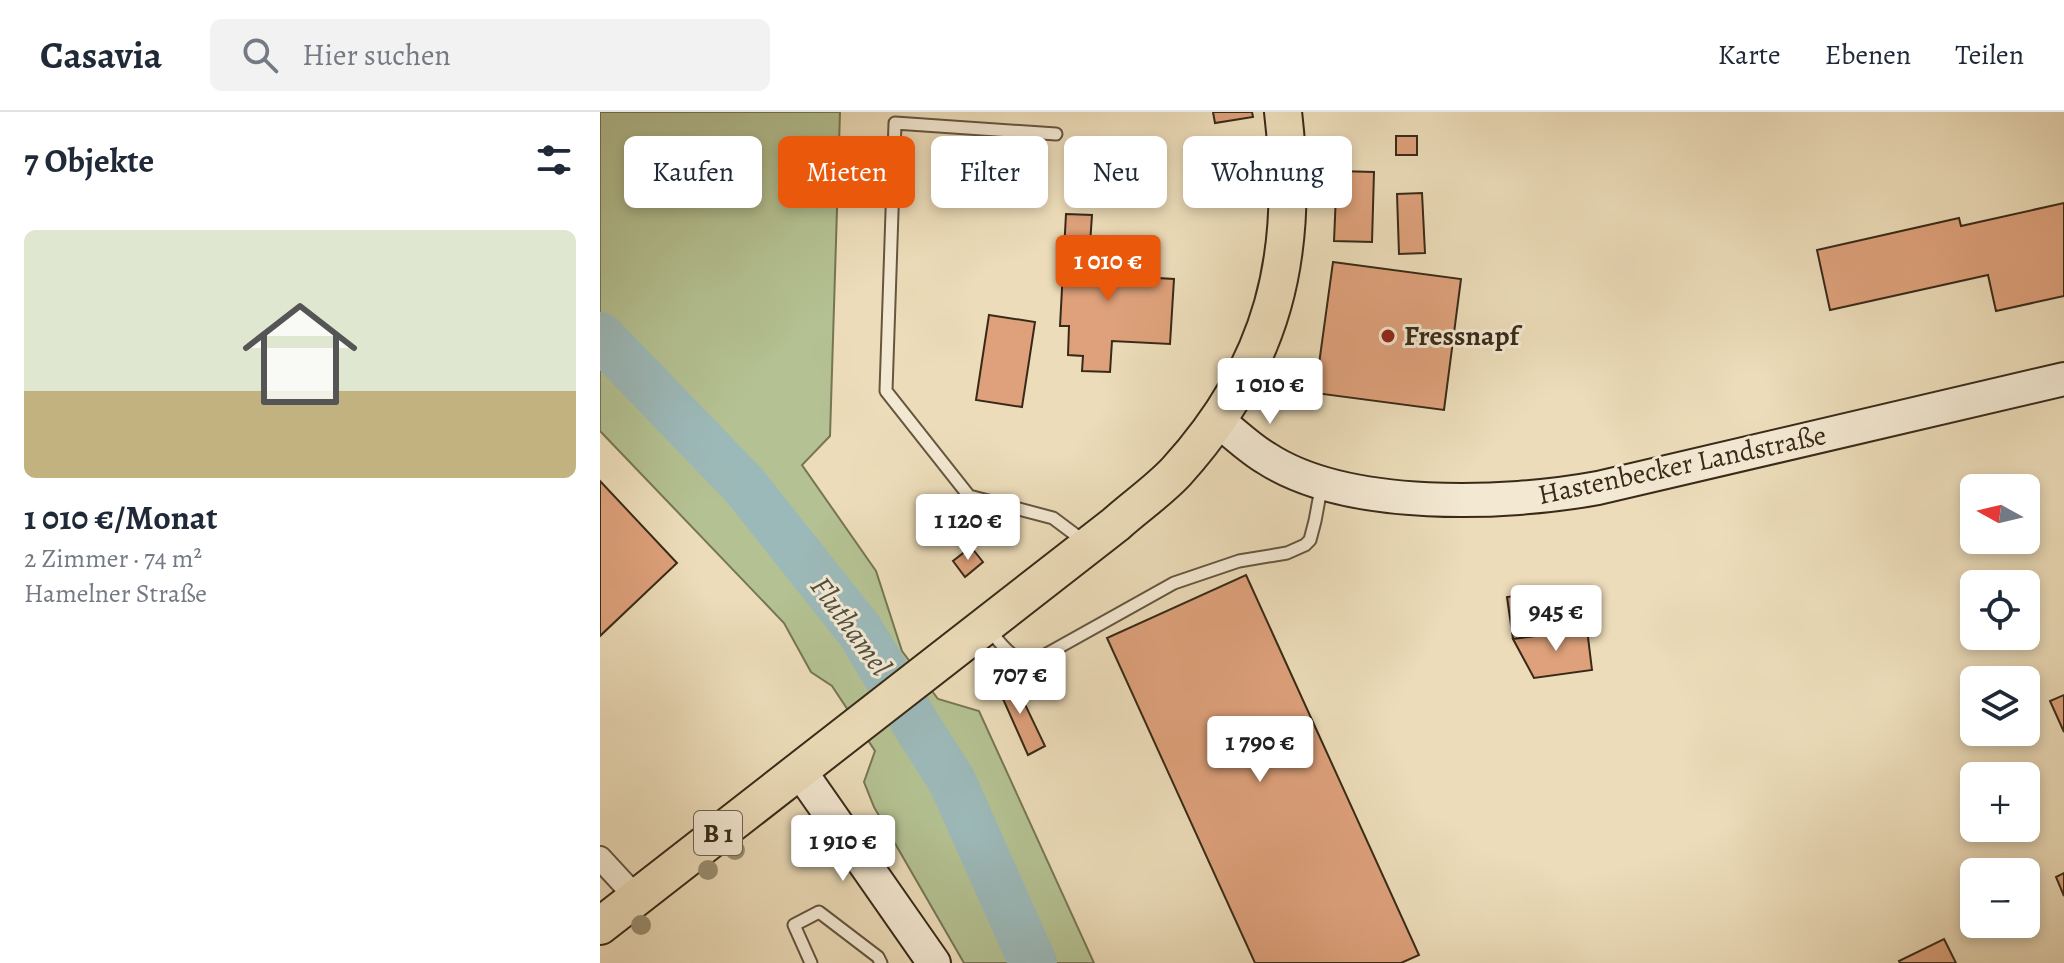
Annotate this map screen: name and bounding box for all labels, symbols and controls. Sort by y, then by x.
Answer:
search box [210,19,770,91]
text: Casavia [40,29,162,81]
icon: search [238,33,282,77]
text: Hier suchen [302,35,451,75]
text: Karte [1718,36,1781,74]
text: Ebenen [1825,36,1911,74]
text: Teilen [1955,36,2024,74]
chip: Kaufen [624,136,762,208]
chip: Mieten [778,136,915,208]
chip: Filter [931,136,1048,208]
chip: Neu [1064,136,1167,208]
chip: Wohnung [1183,136,1352,208]
text: 7 Objekte [24,137,154,184]
icon: filters [532,138,576,182]
pin: 1 010 € [1034,235,1182,303]
text: 1 010 € [1074,243,1142,278]
icon: home [228,282,372,426]
place label: Fressnapf [1404,317,1523,355]
marker: Fressnapf [1379,327,1397,345]
pin: 1 010 € [1196,358,1344,426]
text: 1 010 € [1236,366,1304,401]
street label: Hastenbecker Landstraße [1535,416,1829,514]
north arrow [1960,474,2040,554]
map controls [1960,474,2040,938]
text: 1 010 €/Monat [24,494,218,541]
pin: 1 120 € [894,494,1042,562]
text: 1 120 € [934,502,1002,537]
text: 2 Zimmer · 74 m² [24,541,202,576]
water label: Fluthamel [801,568,901,684]
button: locate [1960,570,2040,650]
text: Hamelner Straße [24,576,207,611]
pin: 945 € [1500,585,1612,653]
text: 945 € [1529,593,1583,628]
pin: 707 € [964,648,1076,716]
text: 707 € [993,656,1047,691]
button: layers [1960,666,2040,746]
pin: 1 790 € [1186,716,1334,784]
text: 1 790 € [1225,724,1295,759]
button: + [1960,762,2040,842]
road number: B 1 [694,811,742,855]
pin: 1 910 € [769,815,917,883]
text: 1 910 € [809,823,877,858]
button: − [1960,858,2040,938]

